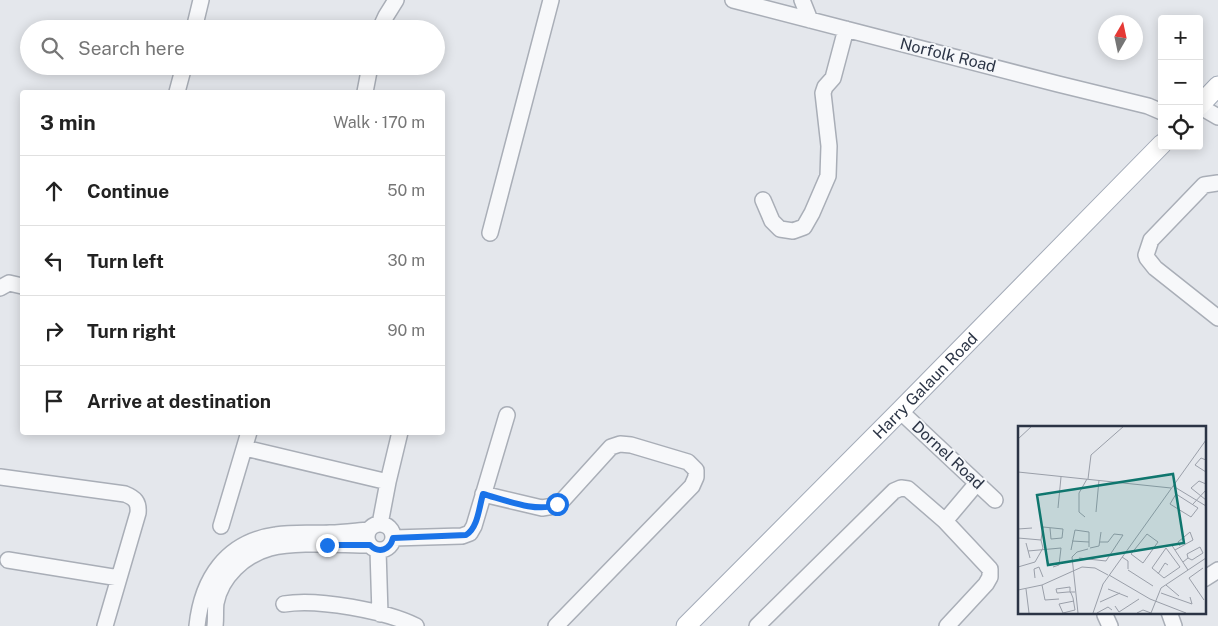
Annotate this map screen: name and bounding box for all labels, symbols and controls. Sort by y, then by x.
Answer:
north arrow [1098,15,1143,60]
map controls [1158,15,1203,150]
button: + [1158,15,1203,60]
search box [20,20,445,75]
icon: search [38,34,66,62]
street label: Norfolk Road [898,34,998,76]
text: Search here [78,37,185,59]
button: − [1158,60,1203,105]
button: locate [1158,105,1203,150]
text: 3 min [40,110,96,135]
text: Walk · 170 m [333,113,425,132]
icon: ahead [40,177,68,205]
text: Continue [87,180,169,202]
text: 50 m [387,181,425,200]
icon: left [40,247,68,275]
text: Turn left [87,250,164,272]
text: 30 m [388,251,425,270]
icon: right [40,317,68,345]
text: Turn right [87,320,176,342]
text: 90 m [388,321,425,340]
street label: Harry Galaun Road [869,329,981,442]
icon: arrive [40,387,68,415]
text: Arrive at destination [87,390,271,412]
street label: Dornel Road [908,417,988,493]
inset map [1018,426,1206,614]
route start [546,493,569,516]
route end [316,534,339,557]

